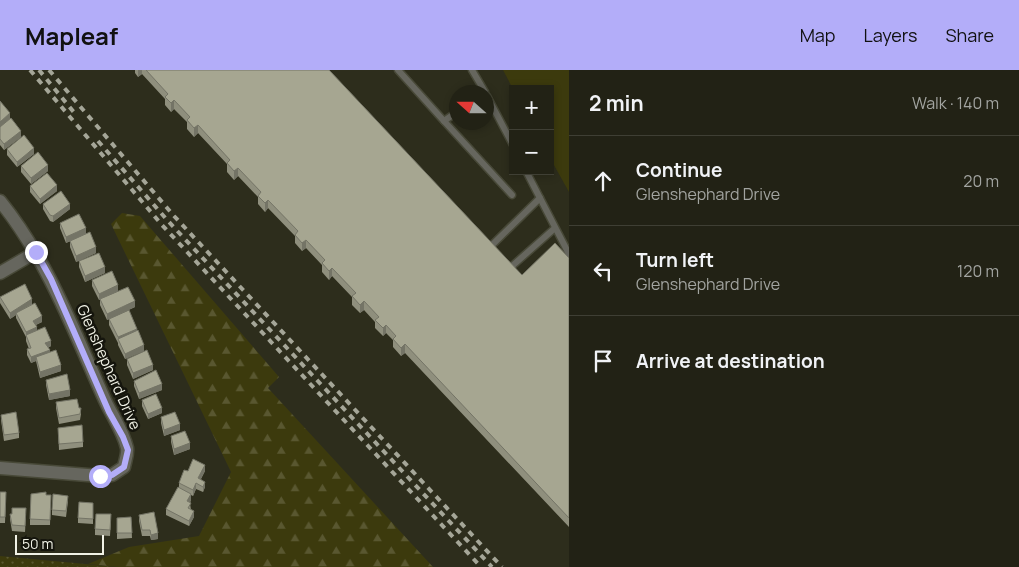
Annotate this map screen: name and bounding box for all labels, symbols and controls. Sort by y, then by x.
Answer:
text: Mapleaf [25,19,118,52]
text: Map [800,23,835,47]
text: Layers [863,23,917,47]
text: Share [945,23,994,47]
north arrow [449,85,494,130]
map controls [509,85,554,175]
button: + [509,85,554,130]
text: 2 min [589,89,644,117]
text: Walk · 140 m [912,92,999,114]
button: − [509,130,554,175]
text: Continue [636,157,722,183]
icon: ahead [589,167,617,195]
text: 20 m [963,170,999,192]
text: Glenshephard Drive [636,183,780,205]
route end [25,241,48,264]
text: Turn left [636,247,714,273]
icon: left [589,257,617,285]
text: 120 m [957,260,999,282]
text: Glenshephard Drive [636,273,780,295]
street label: Glenshephard Drive [72,301,146,433]
icon: arrive [589,347,617,375]
text: Arrive at destination [636,348,825,374]
route start [89,465,112,488]
scale bar [15,532,104,555]
text: 50 m [22,534,53,553]

